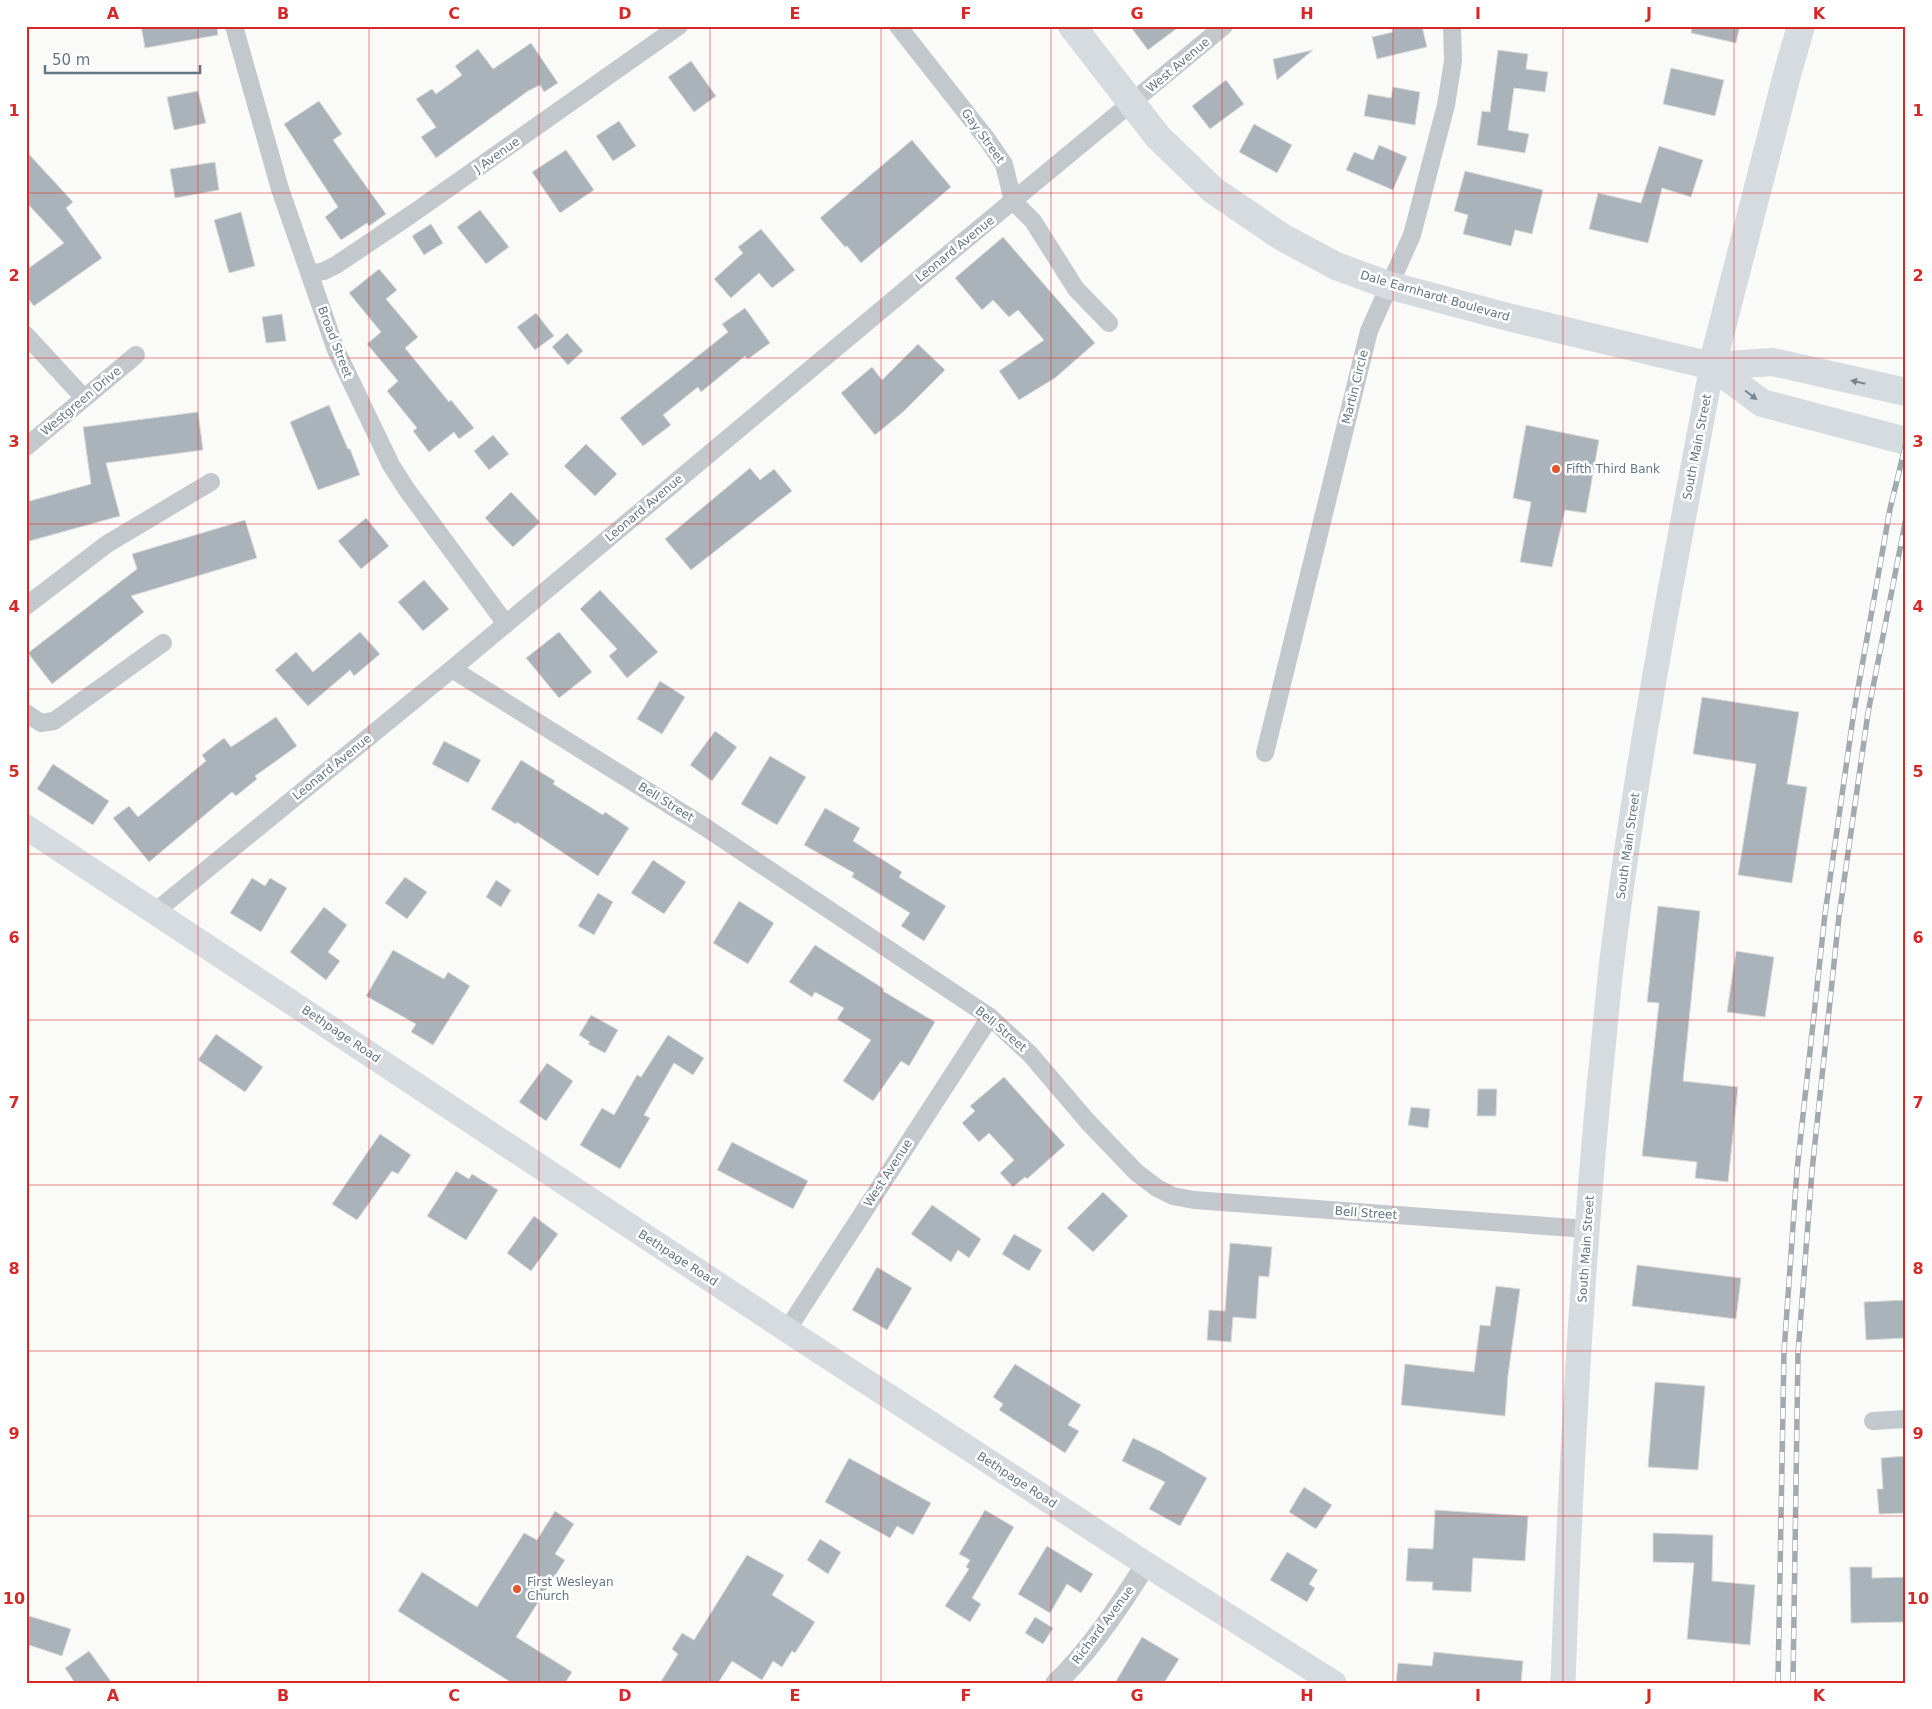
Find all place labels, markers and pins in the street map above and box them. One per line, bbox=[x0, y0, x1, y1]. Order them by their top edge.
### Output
place label: Fifth Third Bank bbox=[1566, 462, 1660, 476]
marker: Fifth Third Bank bbox=[1550, 463, 1562, 475]
place label: First Wesleyan Church bbox=[527, 1575, 614, 1603]
marker: First Wesleyan Church bbox=[511, 1583, 523, 1595]

